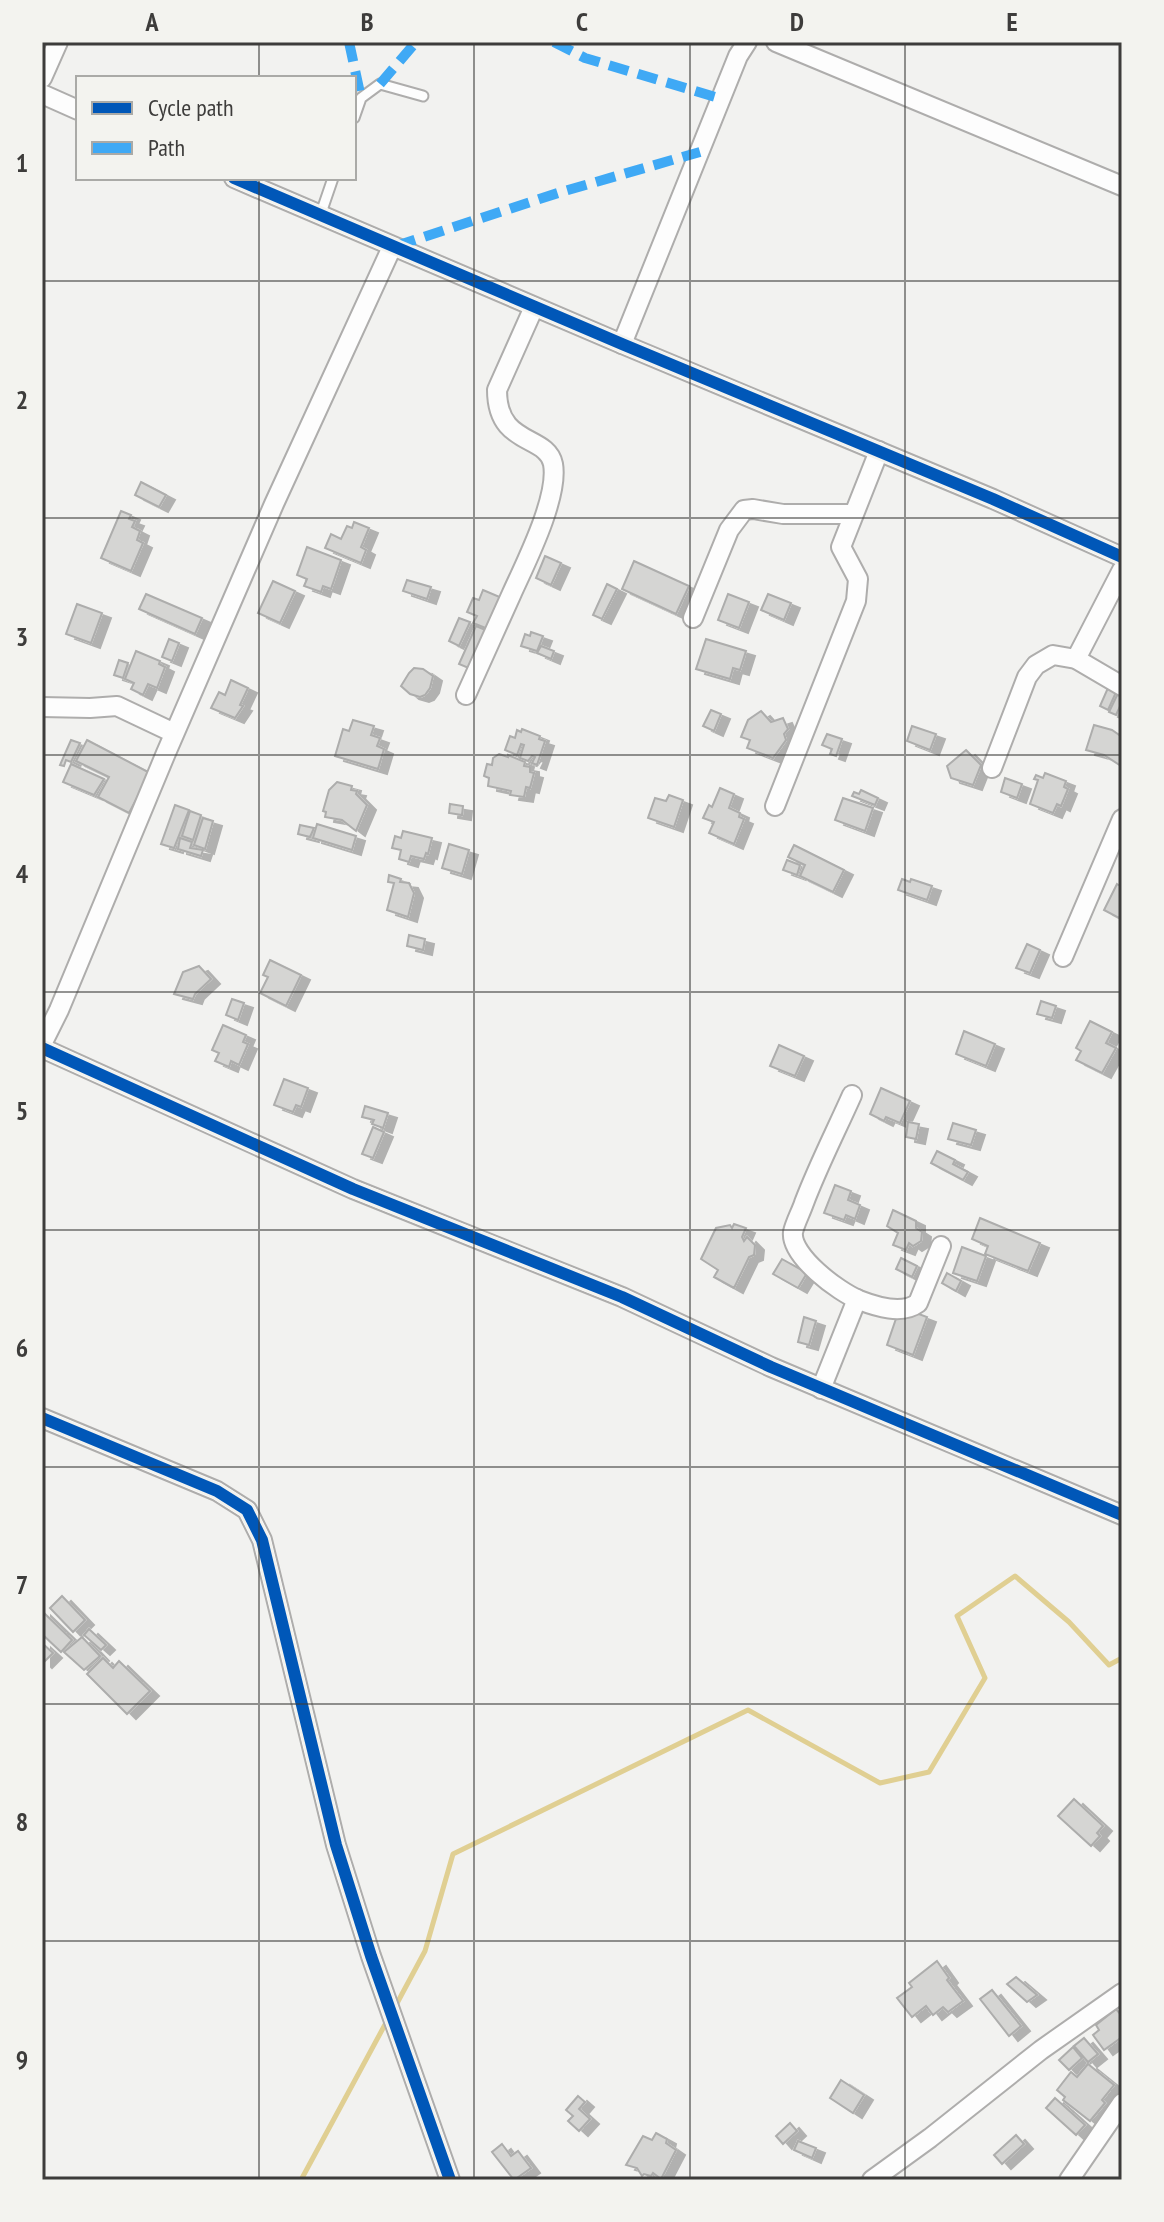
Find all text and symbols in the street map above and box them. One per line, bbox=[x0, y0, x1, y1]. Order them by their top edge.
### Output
text: A bbox=[144, 5, 159, 38]
text: B bbox=[361, 5, 374, 38]
text: C bbox=[576, 5, 588, 38]
text: D bbox=[790, 5, 804, 38]
text: E bbox=[1006, 5, 1018, 38]
legend bbox=[76, 76, 356, 180]
text: Cycle path bbox=[148, 92, 234, 123]
text: Path bbox=[148, 132, 185, 163]
text: 1 bbox=[16, 146, 28, 179]
text: 2 bbox=[16, 383, 28, 416]
text: 3 bbox=[16, 620, 28, 653]
text: 4 bbox=[16, 857, 29, 890]
text: 5 bbox=[16, 1094, 28, 1127]
text: 6 bbox=[16, 1331, 28, 1364]
text: 7 bbox=[16, 1568, 28, 1601]
text: 8 bbox=[16, 1805, 28, 1838]
text: 9 bbox=[16, 2043, 28, 2076]

